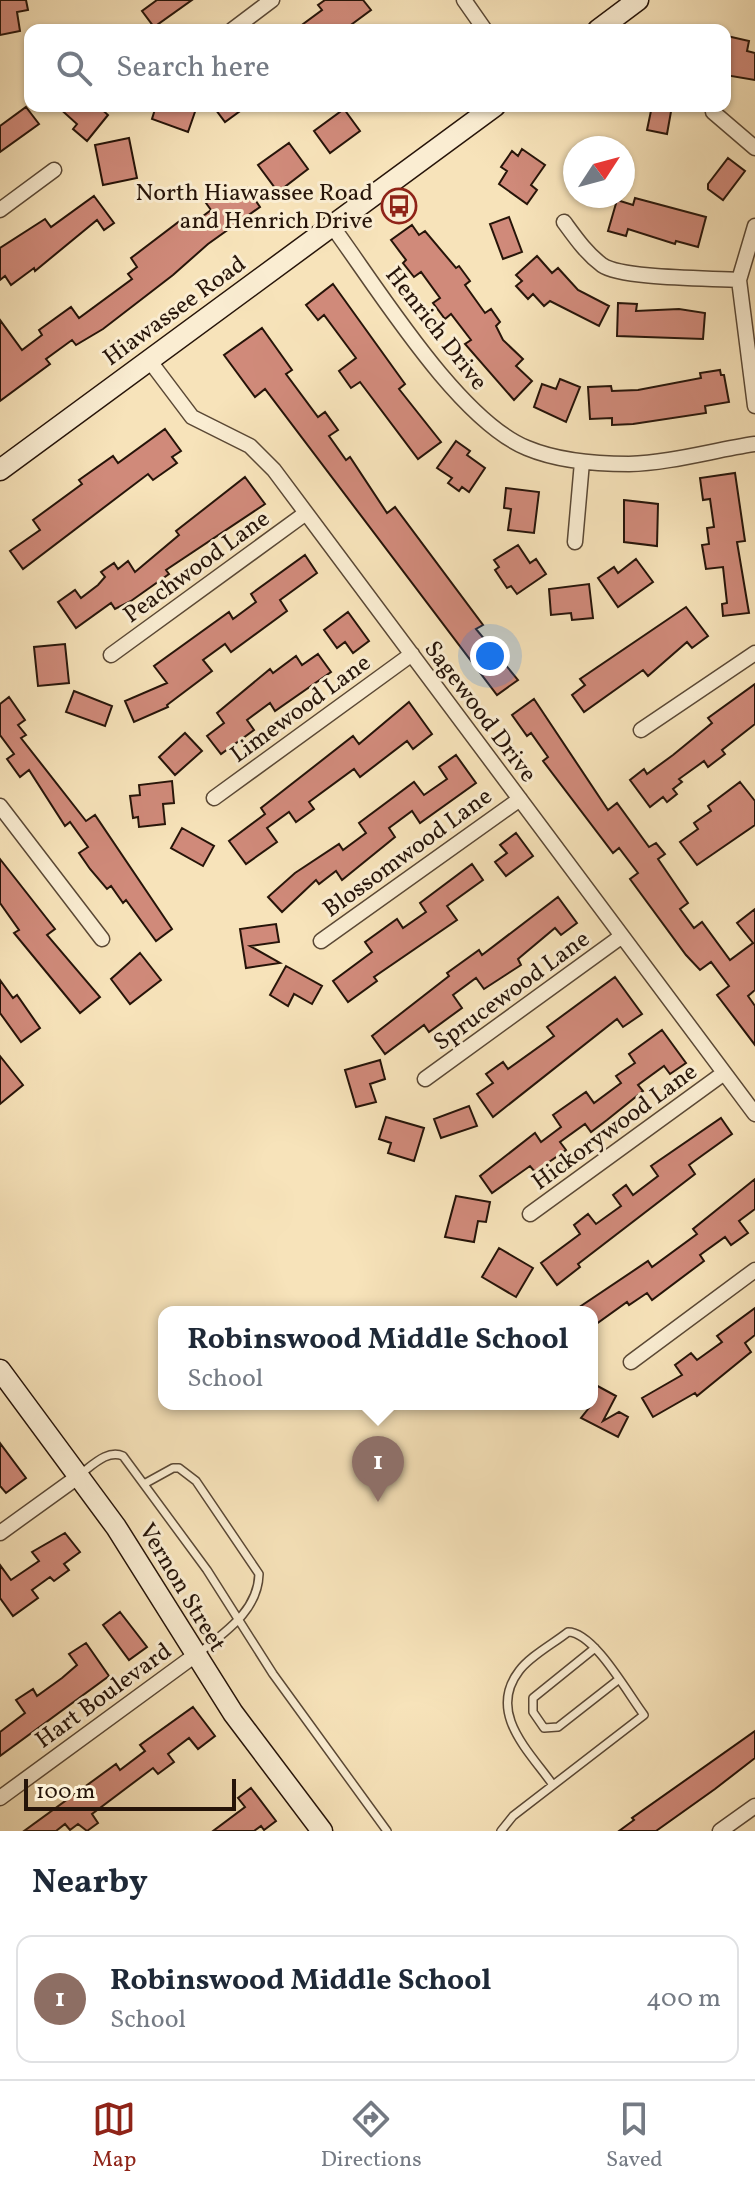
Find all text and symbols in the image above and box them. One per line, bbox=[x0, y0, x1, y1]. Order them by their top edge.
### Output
search box bbox=[24, 24, 731, 112]
icon: search bbox=[52, 46, 96, 90]
text: Search here bbox=[116, 47, 270, 89]
north arrow bbox=[563, 136, 635, 208]
place label: North Hiawassee Road and Henrich Drive bbox=[135, 177, 373, 239]
bus stop icon: North Hiawassee Road and Henrich Drive bbox=[380, 187, 418, 225]
street label: Hiawassee Road bbox=[97, 248, 254, 375]
street label: Henrich Drive bbox=[376, 260, 495, 398]
street label: Peachwood Lane bbox=[117, 503, 277, 632]
street label: Sagewood Drive bbox=[415, 634, 544, 790]
your location bbox=[470, 636, 510, 676]
street label: Limewood Lane bbox=[224, 647, 378, 772]
street label: Blossomwood Lane bbox=[317, 781, 500, 927]
street label: Sprucewood Lane bbox=[427, 923, 597, 1060]
street label: Hickorywood Lane bbox=[525, 1056, 705, 1199]
popup bbox=[158, 1306, 598, 1410]
text: Robinswood Middle School bbox=[187, 1319, 569, 1361]
text: School bbox=[187, 1361, 263, 1397]
pin: 1 bbox=[352, 1436, 404, 1502]
street label: Vernon Street bbox=[129, 1517, 233, 1659]
street label: Hart Boulevard bbox=[29, 1636, 179, 1758]
scale bar bbox=[24, 1775, 236, 1811]
text: 100 m bbox=[36, 1777, 95, 1808]
text: Nearby bbox=[32, 1860, 148, 1907]
text: Robinswood Middle School bbox=[110, 1960, 492, 2002]
text: 1 bbox=[55, 1981, 65, 2017]
text: 400 m bbox=[646, 1981, 721, 2017]
text: School bbox=[110, 2002, 186, 2038]
tab: Map bbox=[92, 2097, 136, 2176]
tab: Directions bbox=[321, 2097, 422, 2176]
tab: Saved bbox=[606, 2097, 663, 2176]

